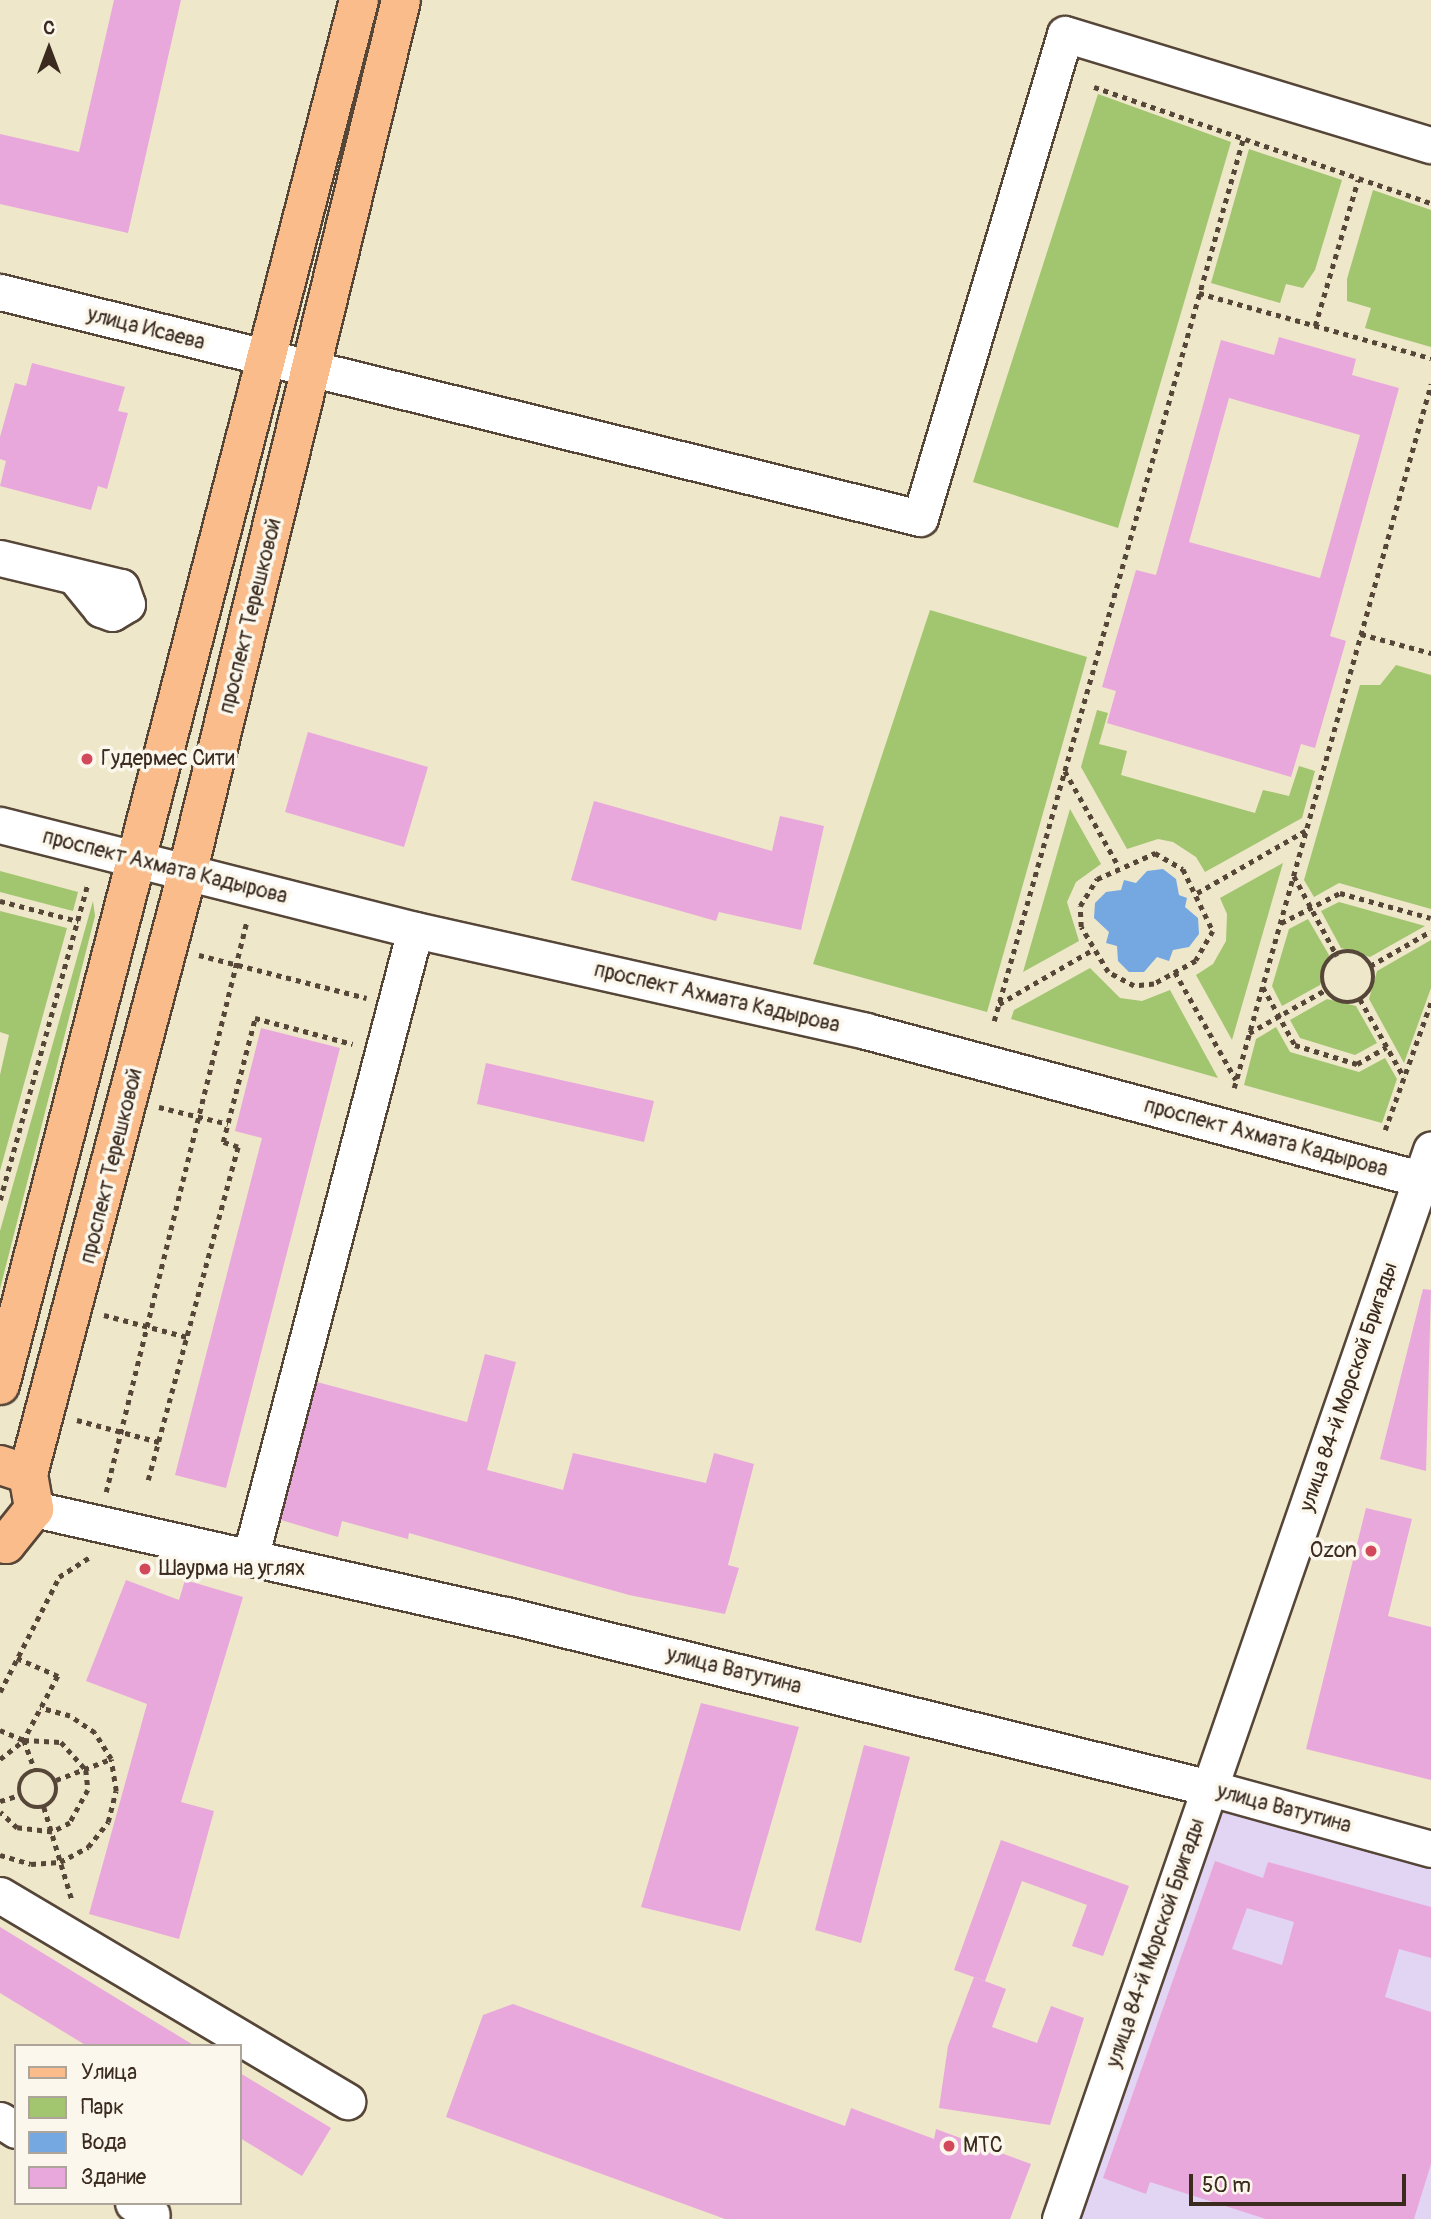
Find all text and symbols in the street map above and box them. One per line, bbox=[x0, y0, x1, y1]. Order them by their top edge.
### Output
north arrow bbox=[14, 14, 84, 84]
text: С bbox=[43, 16, 55, 40]
street label: улица Исаева bbox=[85, 302, 207, 356]
street label: проспект Терешковой bbox=[215, 516, 287, 716]
place label: Гудермес Сити bbox=[101, 746, 234, 772]
marker: Гудермес Сити bbox=[79, 751, 95, 767]
street label: проспект Ахмата Кадырова bbox=[40, 824, 290, 910]
street label: проспект Ахмата Кадырова bbox=[592, 957, 842, 1039]
street label: проспект Терешковой bbox=[76, 1066, 148, 1266]
street label: проспект Ахмата Кадырова bbox=[1141, 1093, 1391, 1183]
street label: улица 84-й Морской Бригады bbox=[1294, 1259, 1404, 1515]
place label: Ozon bbox=[1310, 1538, 1357, 1564]
marker: Ozon bbox=[1363, 1543, 1379, 1559]
place label: Шаурма на углях bbox=[159, 1556, 305, 1582]
marker: Шаурма на углях bbox=[137, 1561, 153, 1577]
street label: улица Ватутина bbox=[664, 1642, 804, 1700]
street label: улица Ватутина bbox=[1214, 1779, 1354, 1839]
street label: улица 84-й Морской Бригады bbox=[1101, 1815, 1211, 2071]
legend bbox=[14, 2044, 242, 2205]
text: Улица bbox=[81, 2059, 137, 2086]
text: Парк bbox=[81, 2094, 124, 2121]
text: Вода bbox=[81, 2129, 127, 2156]
place label: МТС bbox=[963, 2133, 1003, 2159]
marker: МТС bbox=[941, 2138, 957, 2154]
scale bar bbox=[1193, 2160, 1410, 2204]
text: Здание bbox=[81, 2164, 146, 2191]
text: 50 m bbox=[1202, 2172, 1251, 2199]

